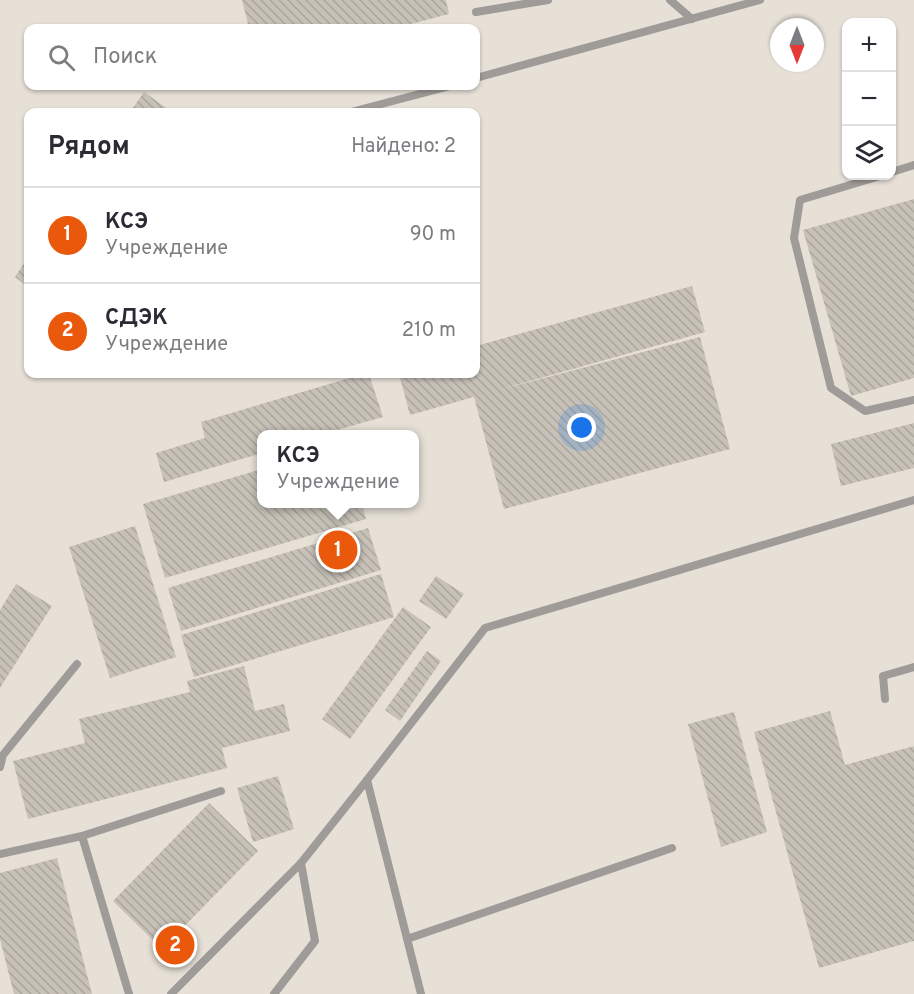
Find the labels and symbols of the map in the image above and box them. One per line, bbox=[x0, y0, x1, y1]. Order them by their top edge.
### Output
north arrow bbox=[770, 18, 824, 72]
your location bbox=[567, 413, 596, 442]
pin: 1 bbox=[318, 528, 358, 572]
pin: 2 bbox=[156, 922, 195, 968]

